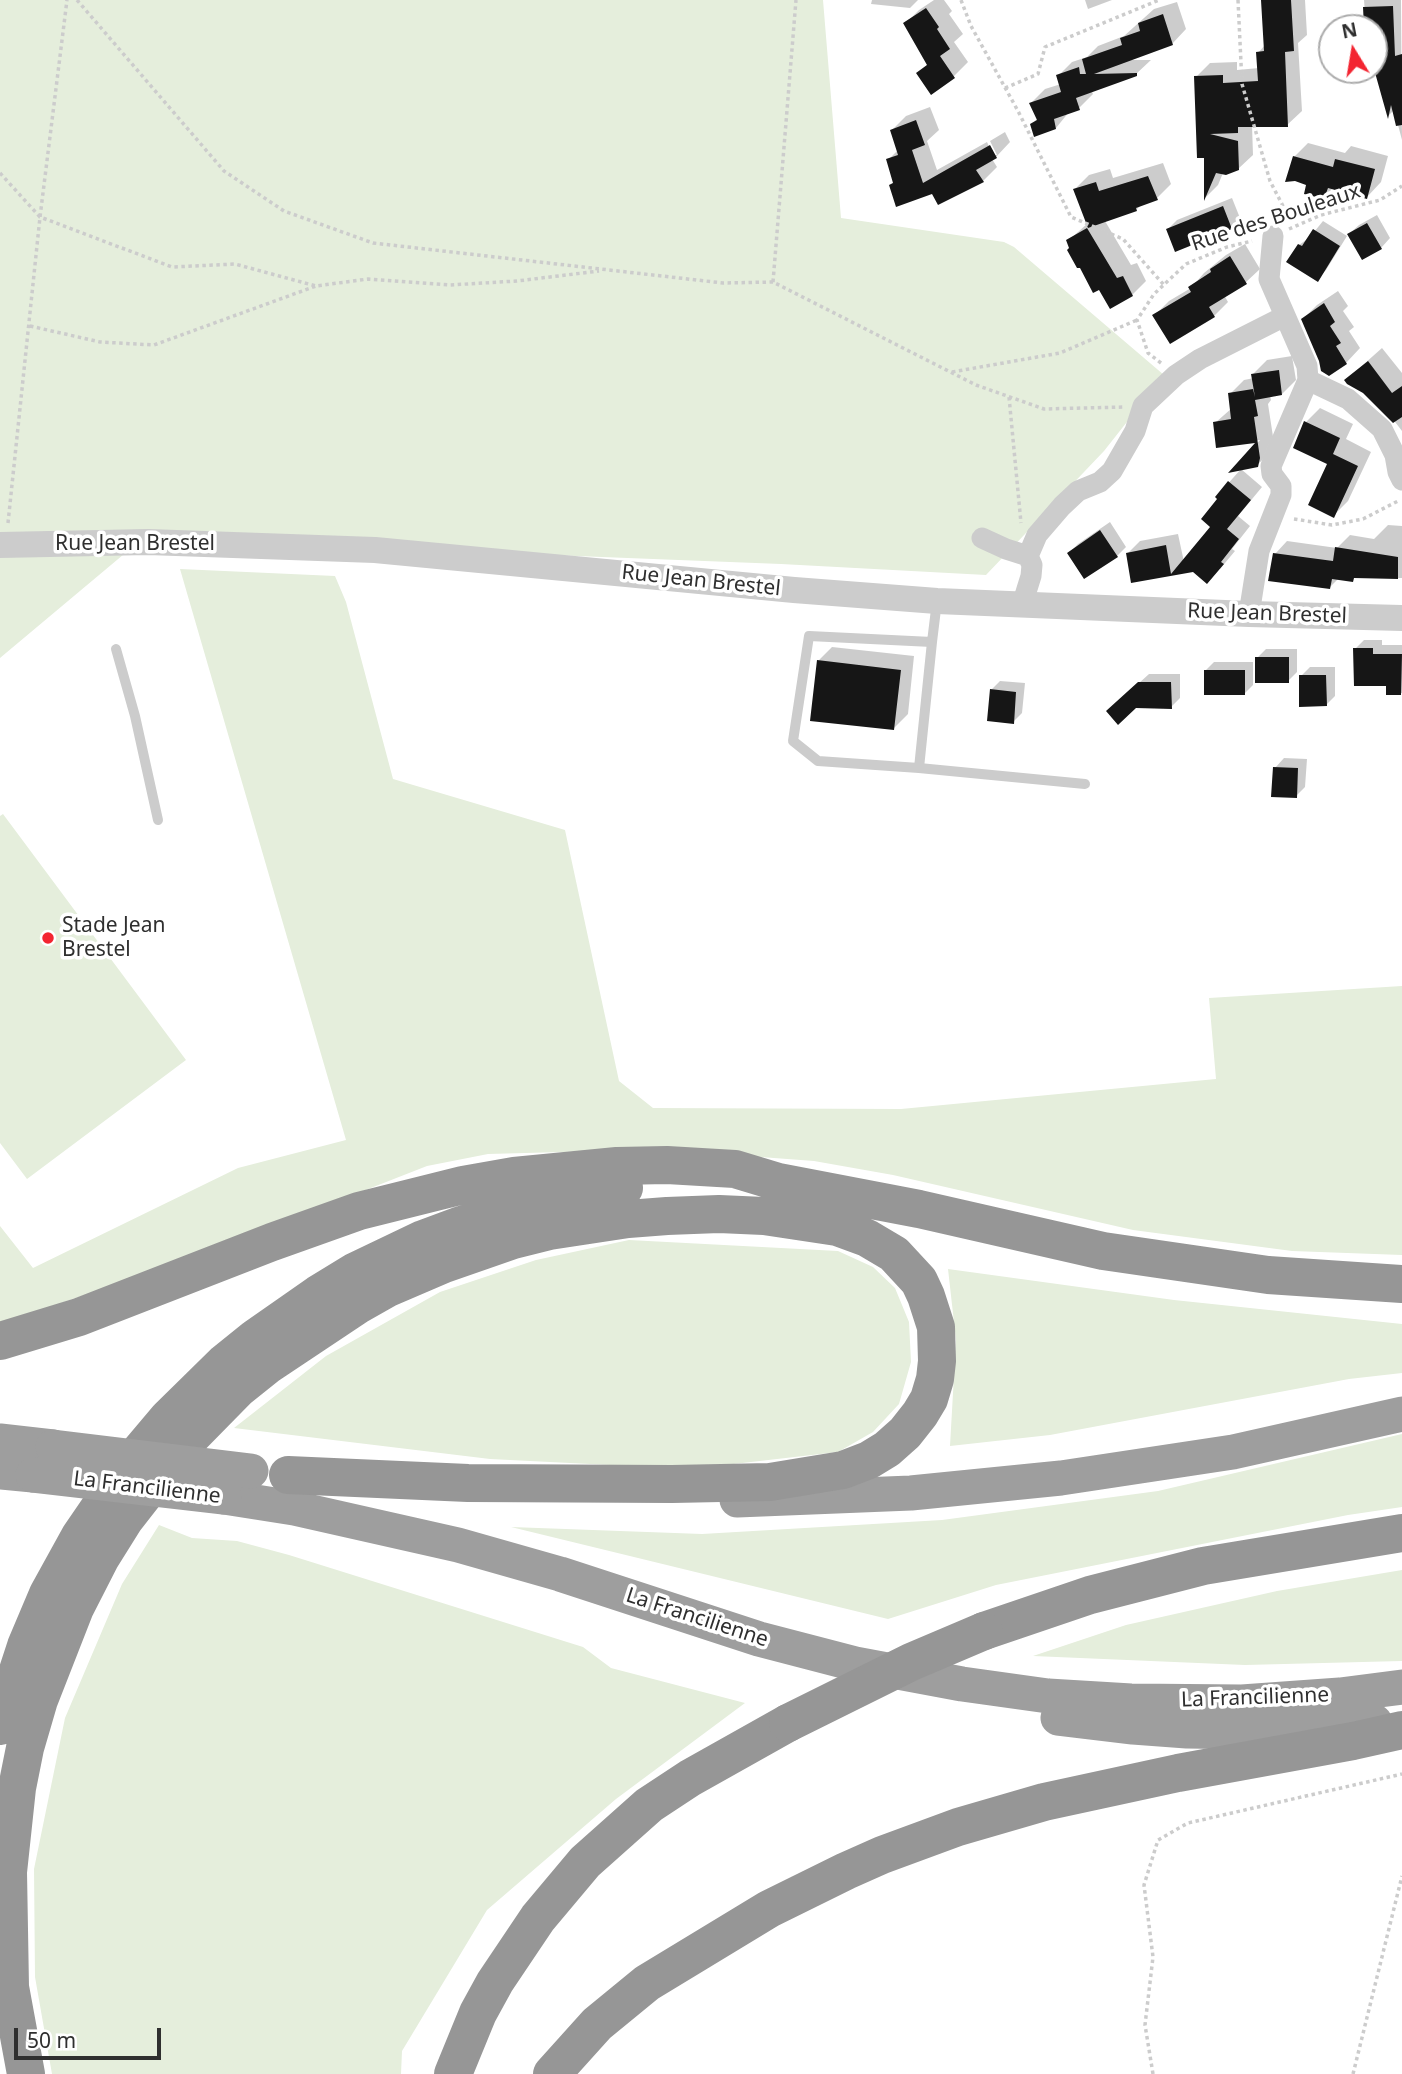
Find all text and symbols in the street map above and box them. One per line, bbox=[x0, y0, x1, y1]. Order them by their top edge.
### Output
north arrow bbox=[1318, 14, 1388, 84]
text: N bbox=[1339, 16, 1359, 45]
street label: Rue des Bouleaux bbox=[1188, 179, 1364, 257]
street label: Rue Jean Brestel bbox=[55, 531, 215, 557]
street label: Rue Jean Brestel bbox=[620, 560, 782, 602]
street label: Rue Jean Brestel bbox=[1187, 599, 1347, 629]
place label: Stade Jean Brestel bbox=[62, 913, 165, 963]
marker: Stade Jean Brestel bbox=[40, 930, 56, 946]
street label: La Francilienne bbox=[72, 1466, 222, 1510]
street label: La Francilienne bbox=[623, 1583, 771, 1653]
street label: La Francilienne bbox=[1181, 1683, 1329, 1713]
scale bar bbox=[18, 2014, 164, 2058]
text: 50 m bbox=[27, 2026, 76, 2054]

